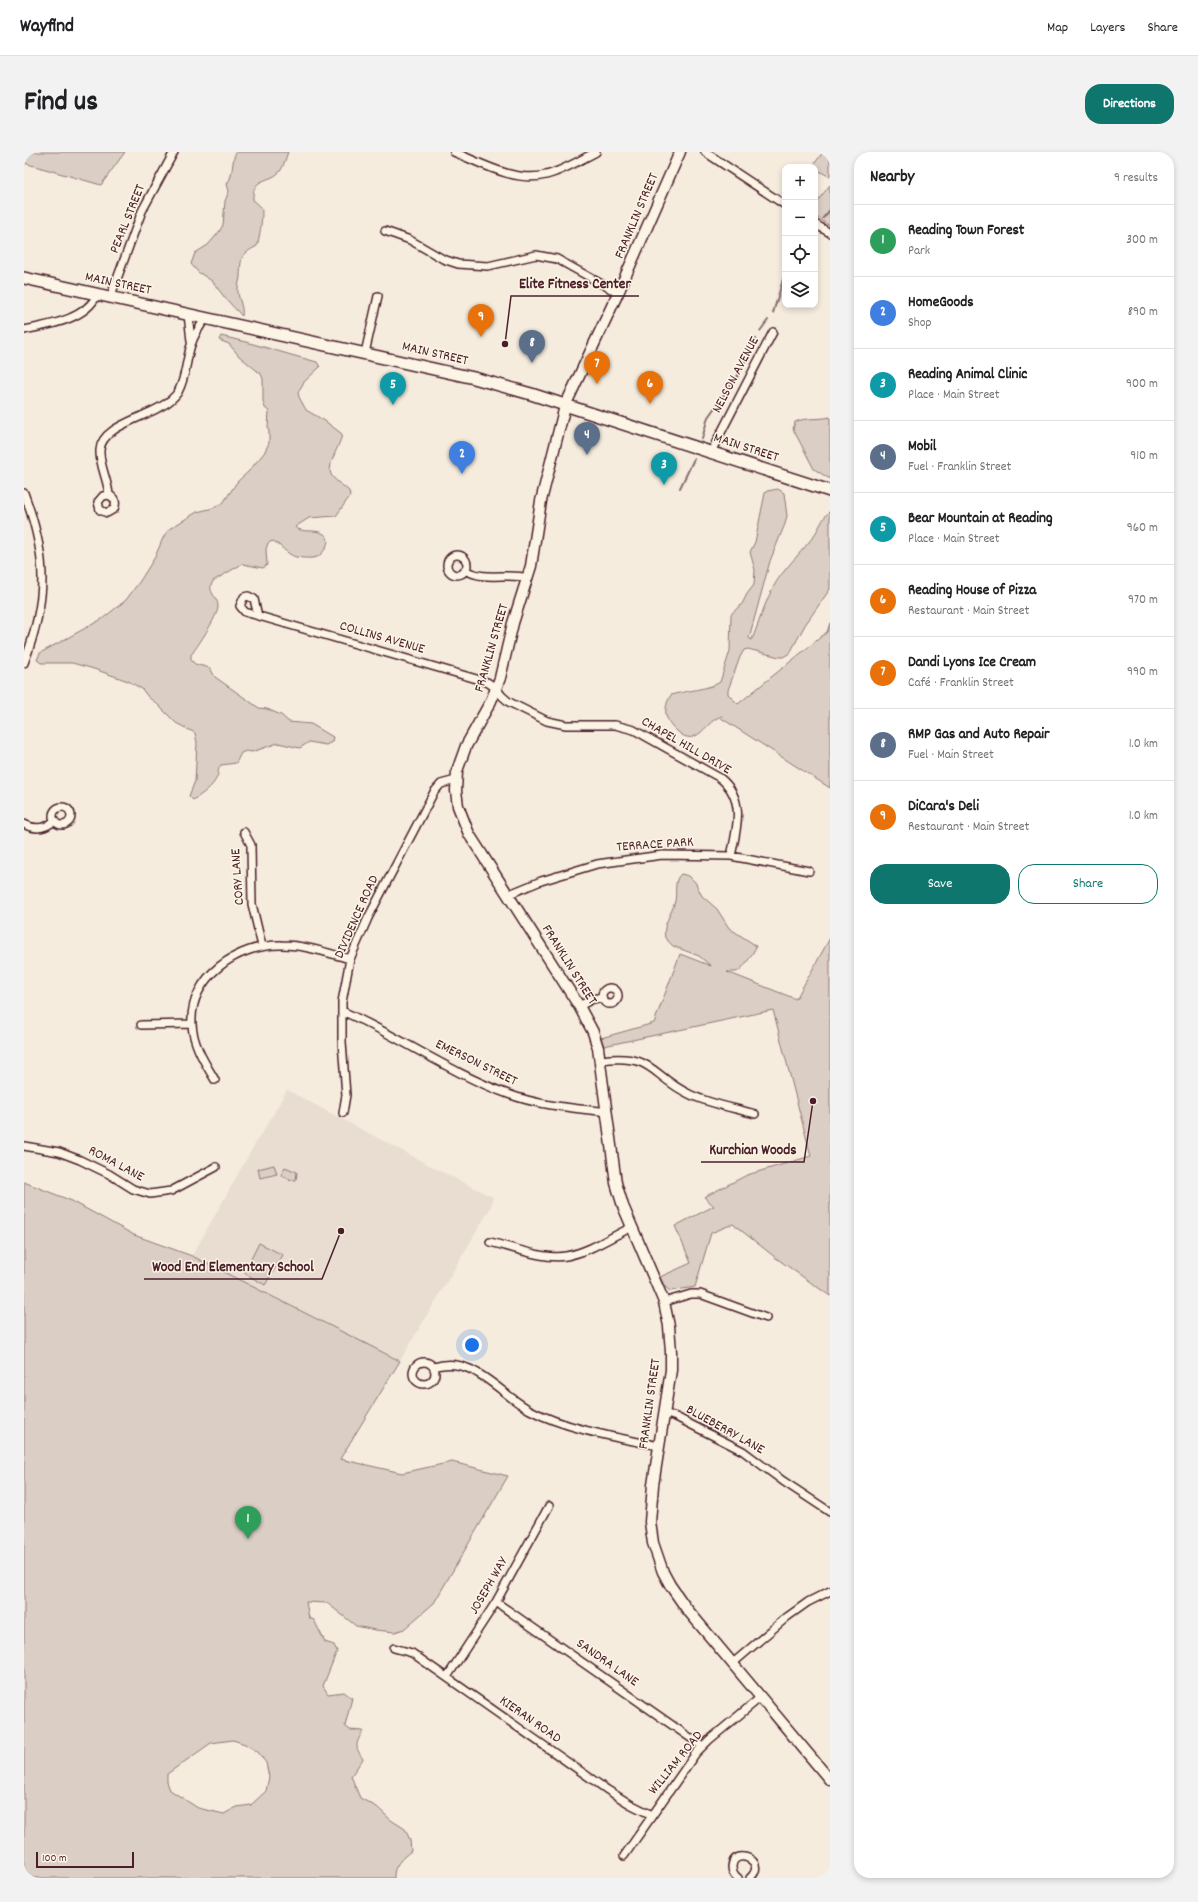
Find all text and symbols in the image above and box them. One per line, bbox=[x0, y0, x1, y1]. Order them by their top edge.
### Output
text: Wayfind bbox=[20, 14, 74, 41]
text: Map bbox=[1047, 18, 1068, 38]
text: Layers bbox=[1090, 18, 1125, 38]
text: Share bbox=[1147, 18, 1178, 38]
text: Find us bbox=[24, 84, 98, 124]
button: Directions bbox=[1085, 84, 1174, 124]
map controls bbox=[782, 164, 818, 308]
button: + bbox=[782, 164, 818, 200]
text: Nearby bbox=[870, 166, 914, 190]
text: 9 results bbox=[1114, 169, 1158, 188]
street label: FRANKLIN STREET bbox=[610, 170, 664, 262]
street label: PEARL STREET bbox=[105, 181, 151, 257]
button: − bbox=[782, 200, 818, 236]
text: Reading Town Forest bbox=[908, 220, 1024, 242]
text: 1 bbox=[882, 231, 884, 250]
text: 300 m bbox=[1126, 231, 1158, 250]
button: locate bbox=[782, 236, 818, 272]
text: Park bbox=[908, 242, 930, 261]
street label: MAIN STREET bbox=[83, 267, 153, 301]
callout: Elite Fitness Center bbox=[511, 269, 639, 296]
button: layers bbox=[782, 272, 818, 308]
text: Elite Fitness Center bbox=[519, 274, 631, 296]
text: HomeGoods bbox=[908, 292, 974, 314]
text: 2 bbox=[880, 303, 886, 322]
text: 890 m bbox=[1128, 303, 1158, 322]
pin: 9 bbox=[468, 304, 494, 337]
text: Shop bbox=[908, 314, 931, 333]
pin: 8 bbox=[519, 330, 545, 363]
street label: NELSON AVENUE bbox=[707, 333, 765, 417]
street label: MAIN STREET bbox=[400, 337, 470, 371]
pin: 7 bbox=[584, 351, 610, 384]
text: Reading Animal Clinic bbox=[908, 364, 1027, 386]
pin: 6 bbox=[637, 371, 663, 404]
pin: 5 bbox=[380, 372, 406, 405]
text: 3 bbox=[880, 375, 886, 394]
text: 900 m bbox=[1126, 375, 1158, 394]
text: Place · Main Street bbox=[908, 386, 1000, 405]
pin: 4 bbox=[574, 422, 600, 455]
street label: MAIN STREET bbox=[711, 428, 781, 468]
text: Mobil bbox=[908, 436, 936, 458]
pin: 2 bbox=[449, 441, 475, 474]
text: 4 bbox=[880, 447, 886, 466]
text: 910 m bbox=[1130, 447, 1158, 466]
pin: 3 bbox=[651, 452, 677, 485]
text: Fuel · Franklin Street bbox=[908, 458, 1011, 477]
text: Bear Mountain at Reading bbox=[908, 508, 1053, 530]
text: 5 bbox=[880, 519, 886, 538]
text: 960 m bbox=[1127, 519, 1158, 538]
text: Place · Main Street bbox=[908, 530, 1000, 549]
text: Reading House of Pizza bbox=[908, 580, 1036, 602]
text: 6 bbox=[880, 591, 886, 610]
text: 970 m bbox=[1128, 591, 1158, 610]
street label: FRANKLIN STREET bbox=[470, 601, 514, 695]
text: Restaurant · Main Street bbox=[908, 602, 1029, 621]
street label: COLLINS AVENUE bbox=[337, 616, 428, 660]
text: Dandi Lyons Ice Cream bbox=[908, 652, 1036, 674]
text: 7 bbox=[881, 663, 885, 682]
text: 990 m bbox=[1127, 663, 1158, 682]
text: Café · Franklin Street bbox=[908, 674, 1014, 693]
street label: CHAPEL HILL DRIVE bbox=[637, 712, 735, 780]
text: RMP Gas and Auto Repair bbox=[908, 724, 1050, 746]
text: 8 bbox=[880, 735, 886, 754]
text: 1.0 km bbox=[1129, 735, 1158, 754]
text: Fuel · Main Street bbox=[908, 746, 994, 765]
text: DiCara's Deli bbox=[908, 796, 979, 818]
text: 9 bbox=[880, 807, 886, 826]
text: 1.0 km bbox=[1129, 807, 1158, 826]
text: Restaurant · Main Street bbox=[908, 818, 1029, 837]
street label: TERRACE PARK bbox=[616, 832, 695, 858]
street label: CORY LANE bbox=[226, 847, 250, 906]
button: Save bbox=[870, 864, 1010, 904]
button: Share bbox=[1018, 864, 1158, 904]
street label: DIVIDENCE ROAD bbox=[330, 872, 384, 962]
street label: FRANKLIN STREET bbox=[536, 921, 602, 1009]
street label: EMERSON STREET bbox=[432, 1035, 521, 1092]
callout: Kurchian Woods bbox=[701, 1135, 804, 1162]
text: Kurchian Woods bbox=[709, 1140, 797, 1162]
street label: ROMA LANE bbox=[85, 1141, 148, 1187]
callout: Wood End Elementary School bbox=[144, 1252, 322, 1279]
text: Wood End Elementary School bbox=[152, 1257, 314, 1279]
your location bbox=[462, 1335, 482, 1355]
street label: FRANKLIN STREET bbox=[634, 1357, 666, 1451]
street label: BLUEBERRY LANE bbox=[682, 1400, 768, 1460]
pin: 1 bbox=[235, 1506, 261, 1539]
street label: JOSEPH WAY bbox=[465, 1553, 514, 1618]
street label: SANDRA LANE bbox=[572, 1634, 643, 1692]
street label: KIERAN ROAD bbox=[495, 1691, 565, 1749]
street label: WILLIAM ROAD bbox=[644, 1727, 708, 1799]
scale bar bbox=[36, 1850, 134, 1869]
text: 100 m bbox=[42, 1851, 66, 1867]

